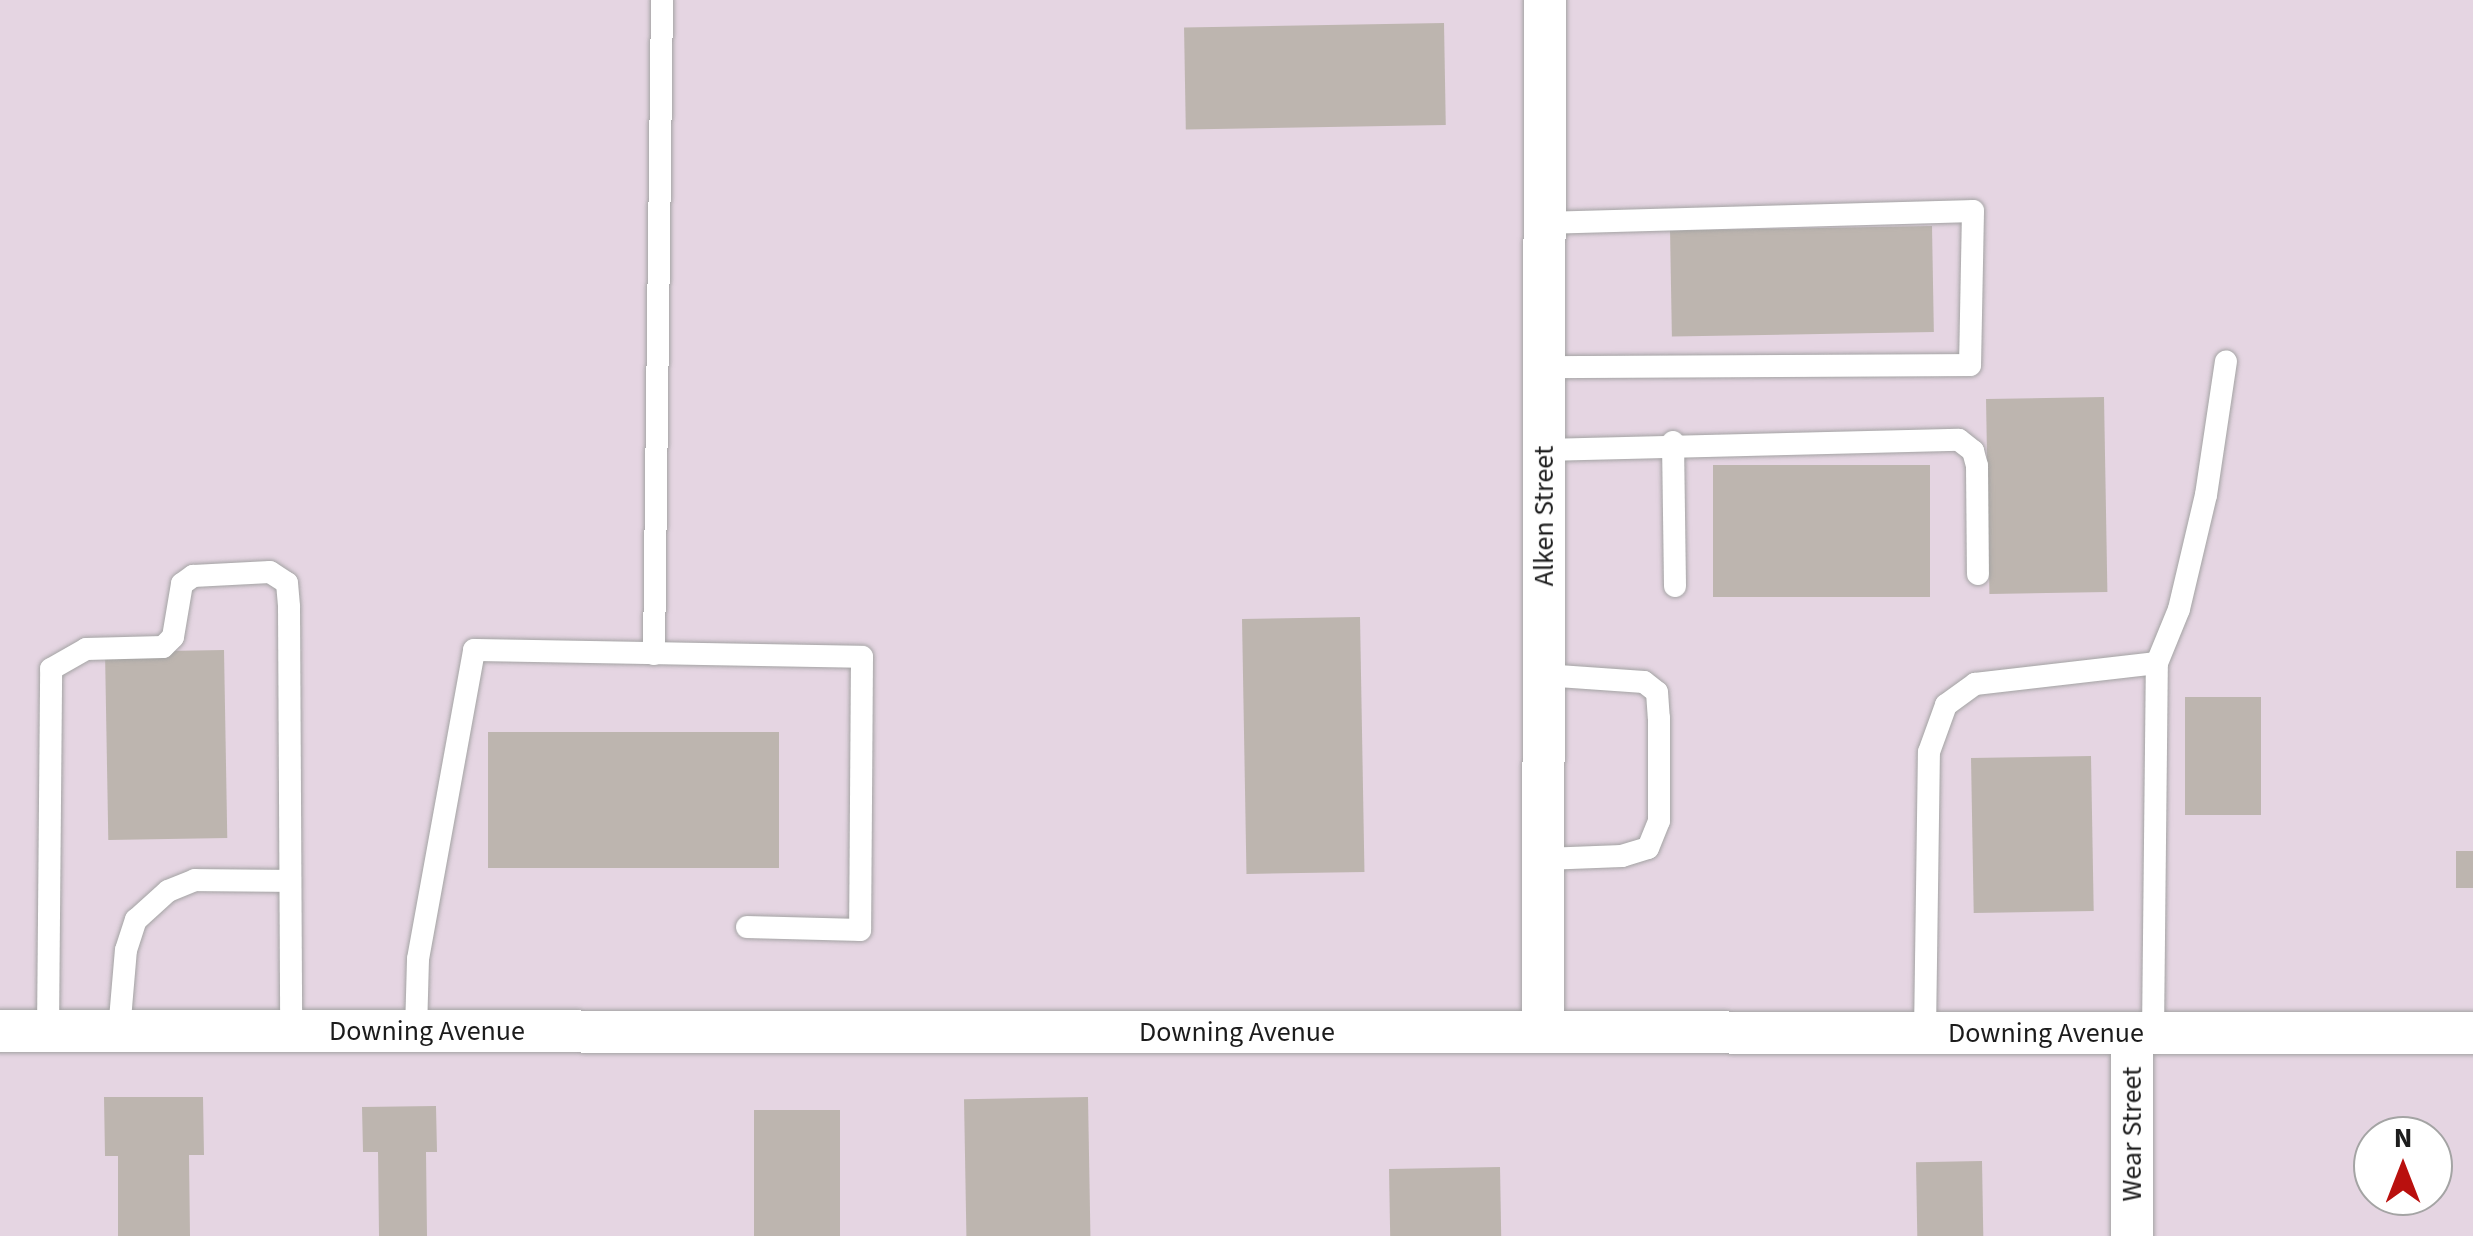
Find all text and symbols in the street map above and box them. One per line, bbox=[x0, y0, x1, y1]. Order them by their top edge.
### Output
street label: Alken Street bbox=[1527, 446, 1561, 586]
street label: Downing Avenue bbox=[329, 1014, 525, 1048]
street label: Downing Avenue bbox=[1139, 1015, 1335, 1049]
street label: Downing Avenue bbox=[1948, 1016, 2144, 1050]
street label: Wear Street bbox=[2115, 1066, 2149, 1202]
north arrow bbox=[2353, 1116, 2453, 1216]
text: N bbox=[2394, 1118, 2412, 1158]

